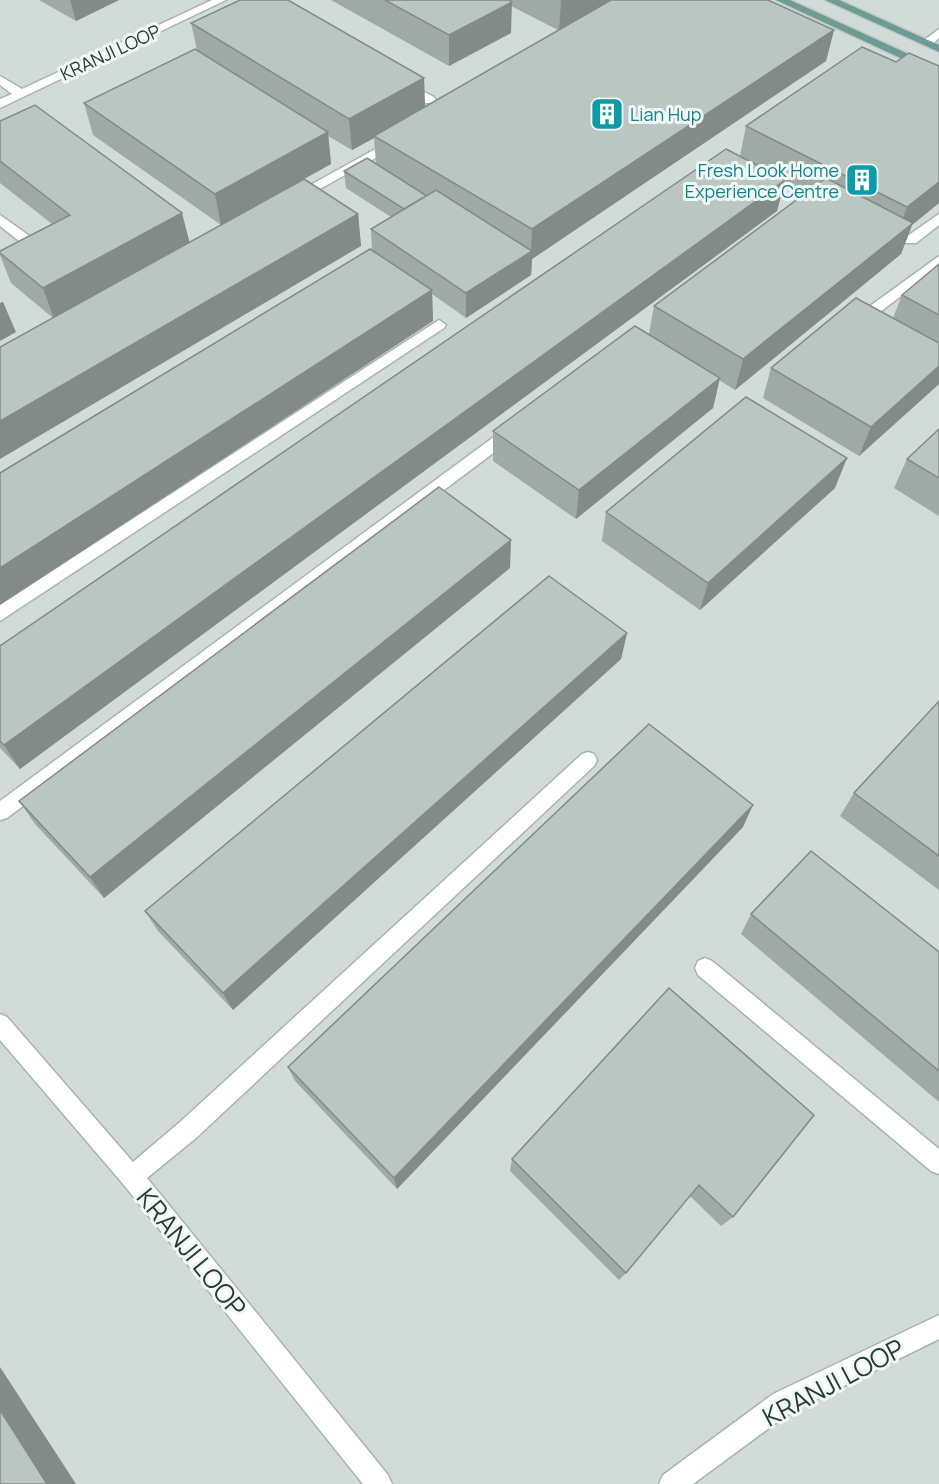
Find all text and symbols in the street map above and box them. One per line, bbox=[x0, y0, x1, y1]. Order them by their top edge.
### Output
street label: KRANJI LOOP bbox=[56, 18, 164, 86]
building icon: Lian Hup bbox=[589, 96, 625, 132]
place label: Lian Hup bbox=[630, 102, 701, 126]
place label: Fresh Look Home Experience Centre bbox=[685, 158, 839, 203]
building icon: Fresh Look Home Experience Centre bbox=[844, 162, 880, 198]
street label: KRANJI LOOP bbox=[129, 1180, 255, 1324]
street label: KRANJI LOOP bbox=[756, 1330, 910, 1434]

